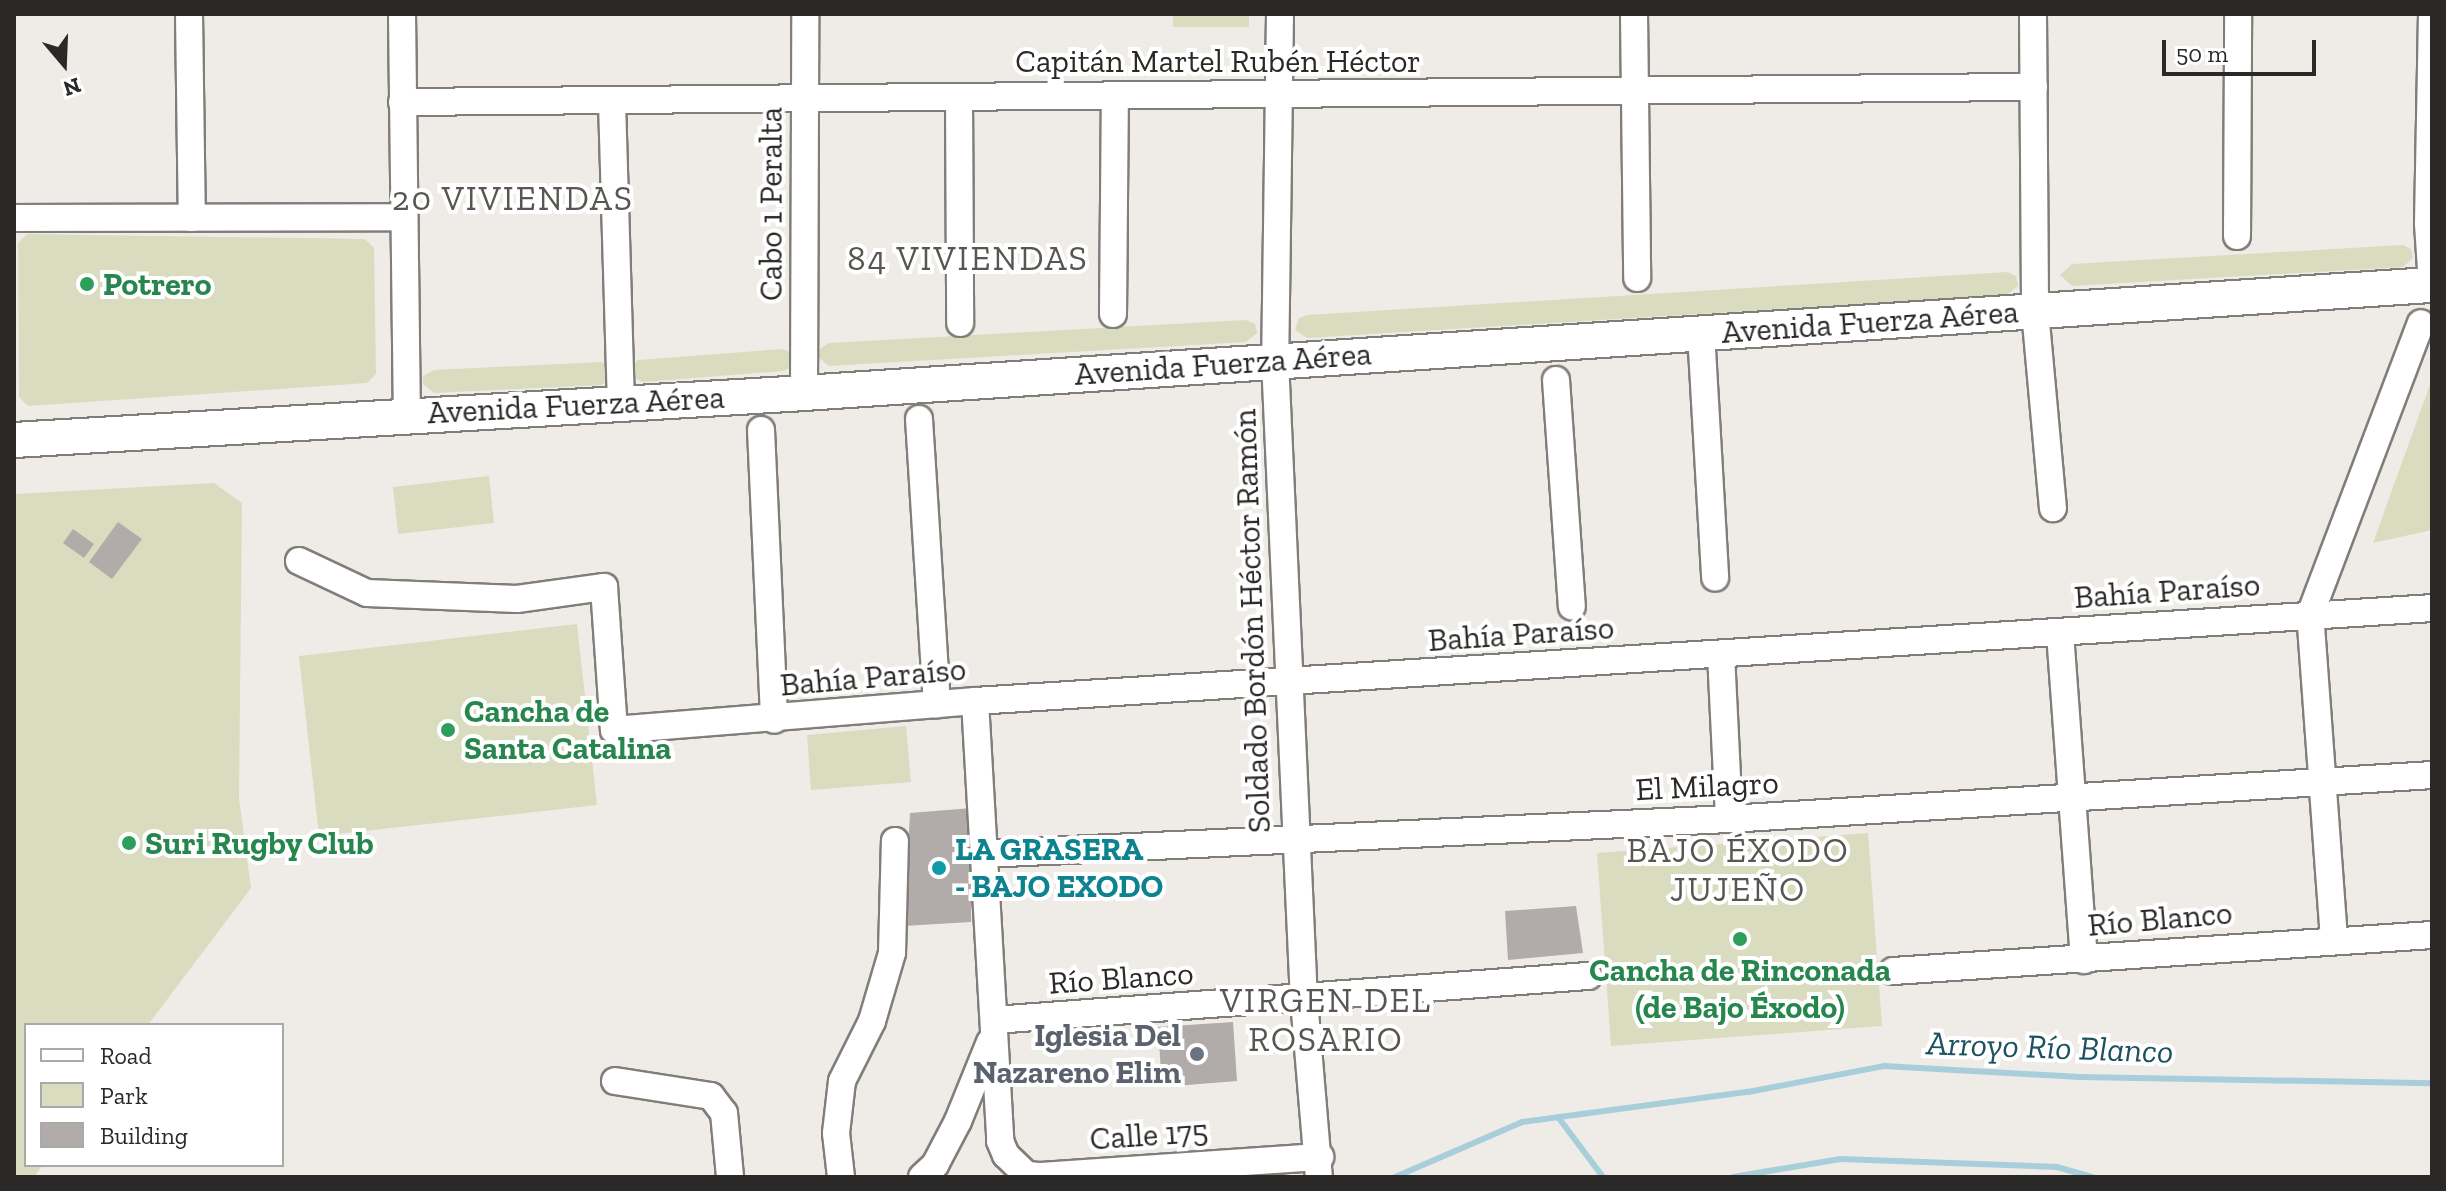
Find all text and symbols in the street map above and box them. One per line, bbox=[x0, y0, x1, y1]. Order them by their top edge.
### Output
north arrow bbox=[24, 24, 104, 104]
scale bar bbox=[2166, 24, 2320, 74]
text: 50 m bbox=[2176, 39, 2228, 68]
street label: Capitán Martel Rubén Héctor bbox=[1015, 42, 1421, 80]
text: N bbox=[60, 72, 84, 103]
street label: Cabo 1 Peralta bbox=[752, 107, 790, 301]
district label: 20 VIVIENDAS bbox=[392, 179, 634, 219]
district label: 84 VIVIENDAS bbox=[847, 239, 1089, 279]
place label: Potrero bbox=[103, 265, 211, 303]
marker: Potrero bbox=[78, 275, 96, 293]
street label: Avenida Fuerza Aérea bbox=[1720, 292, 2020, 352]
street label: Avenida Fuerza Aérea bbox=[1073, 334, 1373, 394]
street label: Avenida Fuerza Aérea bbox=[426, 378, 726, 432]
street label: Soldado Bordón Héctor Ramón bbox=[1225, 408, 1279, 834]
street label: Bahía Paraíso bbox=[2073, 565, 2261, 617]
street label: Bahía Paraíso bbox=[1427, 608, 1615, 660]
street label: Bahía Paraíso bbox=[779, 650, 967, 704]
place label: Cancha de Santa Catalina bbox=[464, 693, 671, 768]
marker: Cancha de Santa Catalina bbox=[439, 721, 457, 739]
street label: El Milagro bbox=[1635, 763, 1779, 809]
place label: Suri Rugby Club bbox=[145, 824, 374, 862]
district label: BAJO ÉXODO JUJEÑO bbox=[1626, 830, 1850, 910]
place label: LA GRASERA - BAJO EXODO bbox=[955, 831, 1163, 906]
marker: Suri Rugby Club bbox=[120, 834, 138, 852]
marker: LA GRASERA - BAJO EXODO bbox=[930, 859, 948, 877]
street label: Río Blanco bbox=[2086, 894, 2234, 944]
marker: Cancha de Rinconada (de Bajo Éxodo) bbox=[1731, 930, 1749, 948]
place label: Cancha de Rinconada (de Bajo Éxodo) bbox=[1589, 952, 1891, 1027]
street label: Río Blanco bbox=[1047, 954, 1195, 1002]
district label: VIRGEN DEL ROSARIO bbox=[1220, 980, 1432, 1060]
place label: Iglesia Del Nazareno Elim bbox=[973, 1017, 1181, 1092]
water label: Arroyo Río Blanco bbox=[1926, 1022, 2174, 1072]
legend bbox=[24, 1023, 284, 1167]
text: Road bbox=[100, 1041, 152, 1070]
marker: Iglesia Del Nazareno Elim bbox=[1188, 1045, 1206, 1063]
text: Park bbox=[100, 1081, 148, 1110]
street label: Calle 175 bbox=[1088, 1112, 1210, 1158]
text: Building bbox=[100, 1121, 188, 1150]

